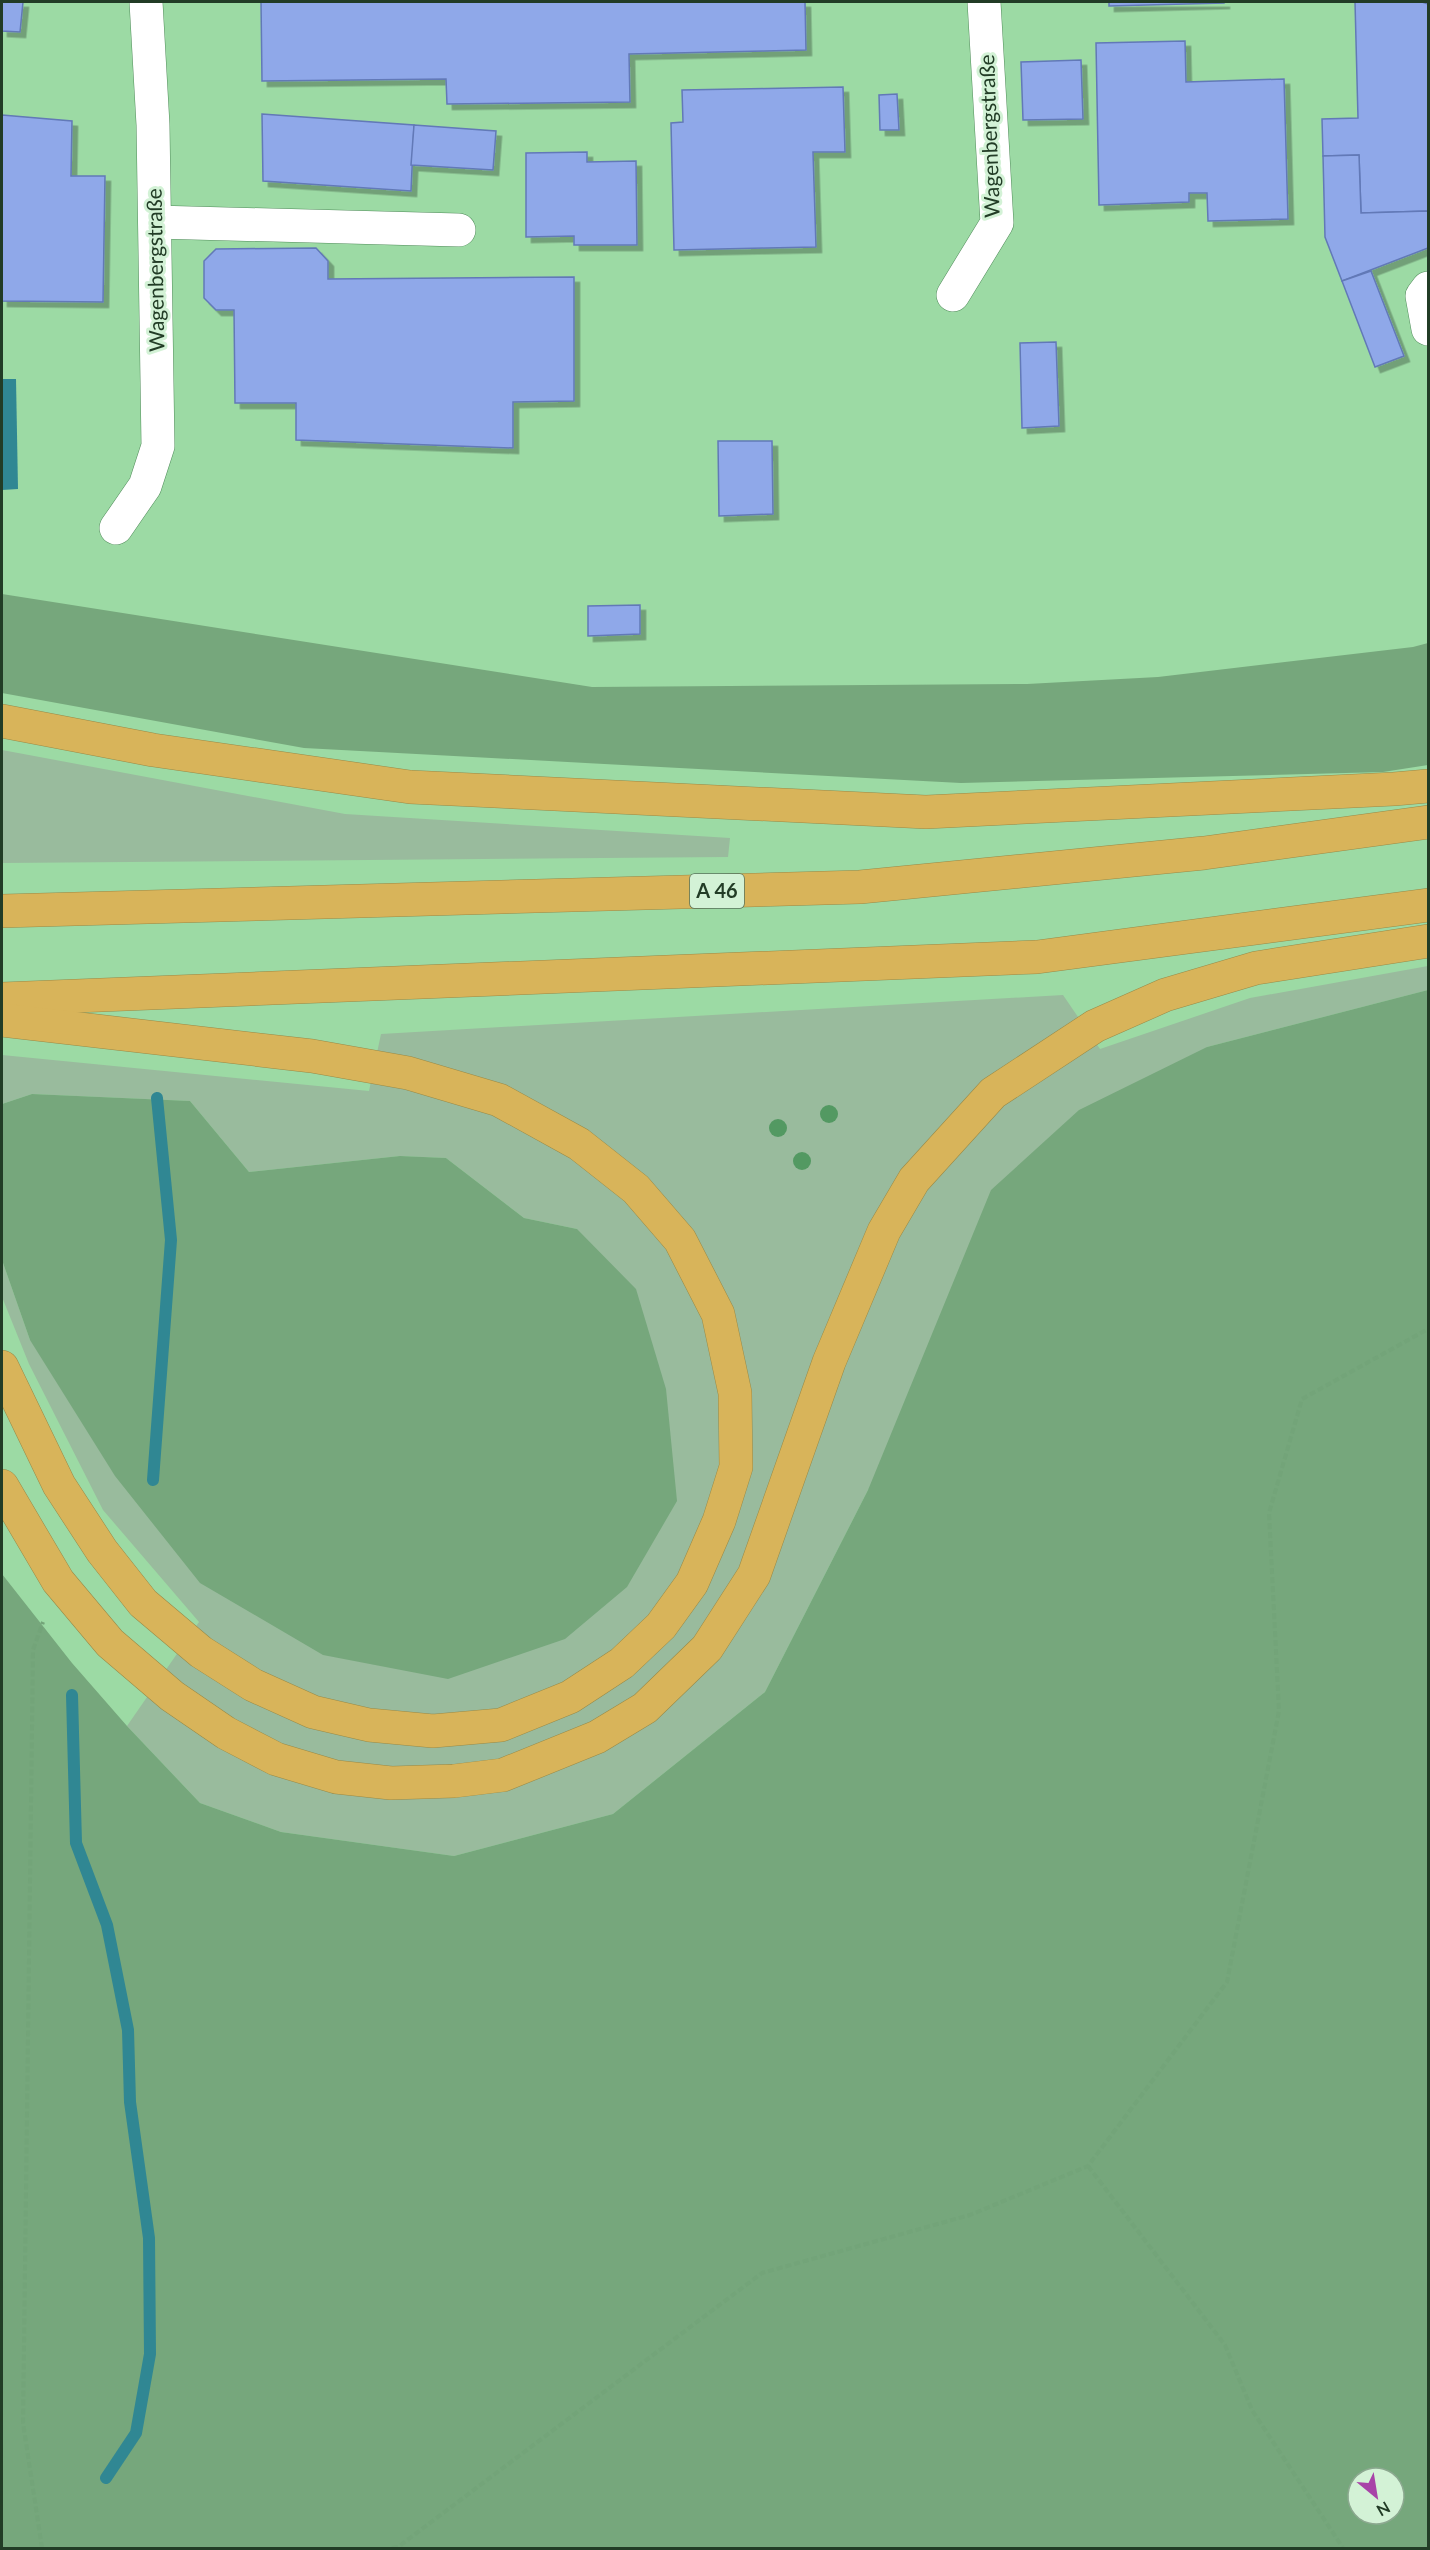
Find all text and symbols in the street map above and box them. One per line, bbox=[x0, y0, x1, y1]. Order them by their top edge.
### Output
street label: Wagenbergstraße bbox=[973, 54, 1004, 218]
street label: Wagenbergstraße bbox=[141, 188, 168, 352]
road number: A 46 bbox=[690, 874, 744, 908]
north arrow bbox=[1346, 2466, 1406, 2526]
text: N bbox=[1374, 2498, 1394, 2521]

